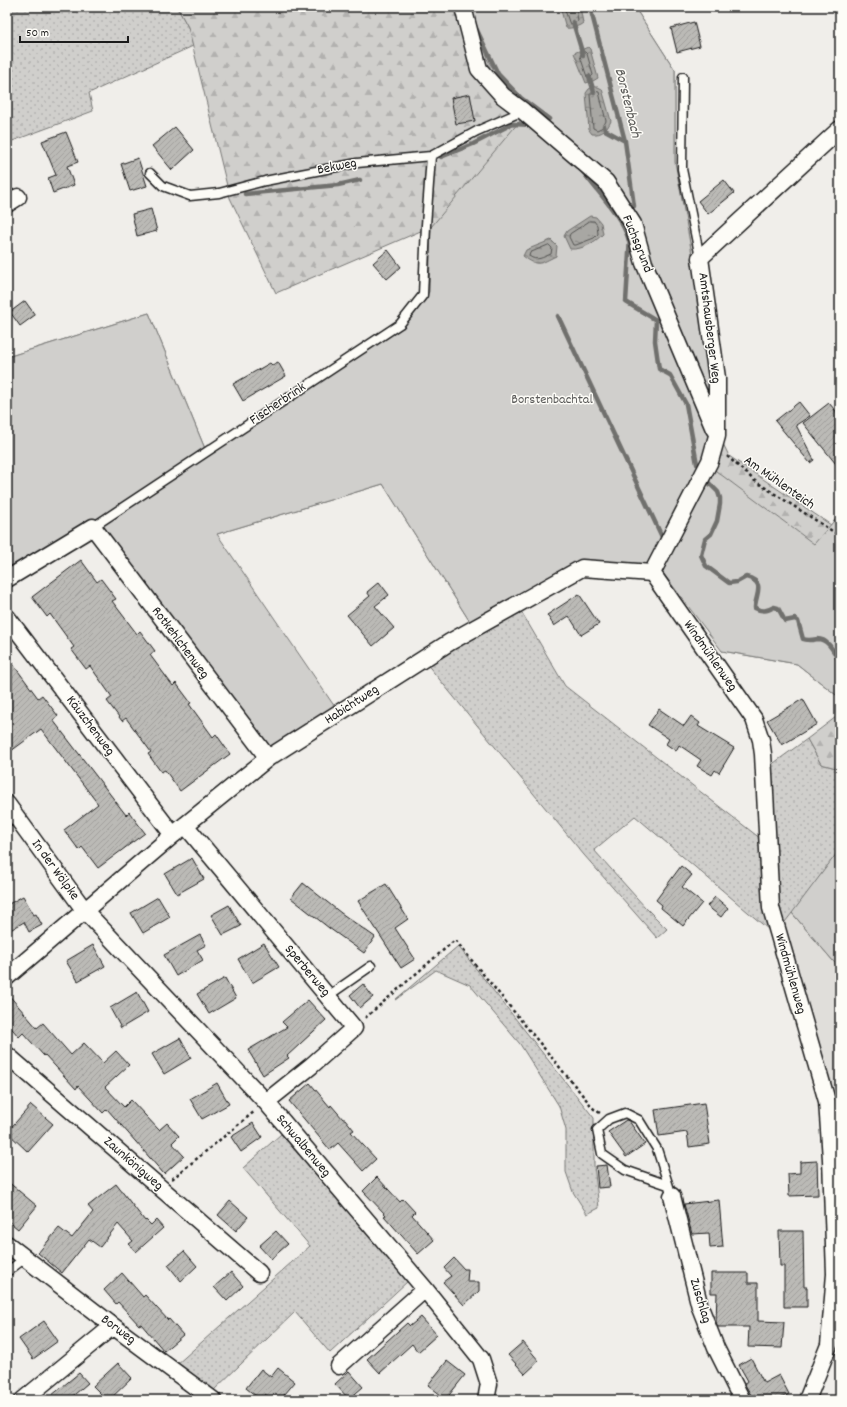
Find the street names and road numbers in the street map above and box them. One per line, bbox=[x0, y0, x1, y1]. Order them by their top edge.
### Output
street label: Bekweg bbox=[316, 153, 358, 181]
street label: Fuchsgrund bbox=[616, 212, 658, 276]
street label: Amtshausberger Weg bbox=[692, 271, 726, 385]
street label: Fischerbrink bbox=[246, 378, 310, 430]
street label: Am Mühlenteich bbox=[739, 451, 819, 515]
street label: Rotkehlchenweg bbox=[146, 603, 214, 683]
street label: Windmühlenweg bbox=[678, 616, 742, 696]
street label: Habichtweg bbox=[321, 680, 383, 730]
street label: Käuzchenweg bbox=[61, 692, 119, 760]
street label: In der Wölpke bbox=[26, 835, 84, 905]
street label: Windmühlenweg bbox=[769, 931, 811, 1017]
street label: Sperberweg bbox=[279, 941, 335, 1001]
street label: Schwalbenweg bbox=[271, 1110, 335, 1182]
street label: Zaunkönigweg bbox=[99, 1132, 167, 1196]
street label: Zuschlag bbox=[684, 1276, 716, 1326]
street label: Borweg bbox=[96, 1310, 140, 1350]

